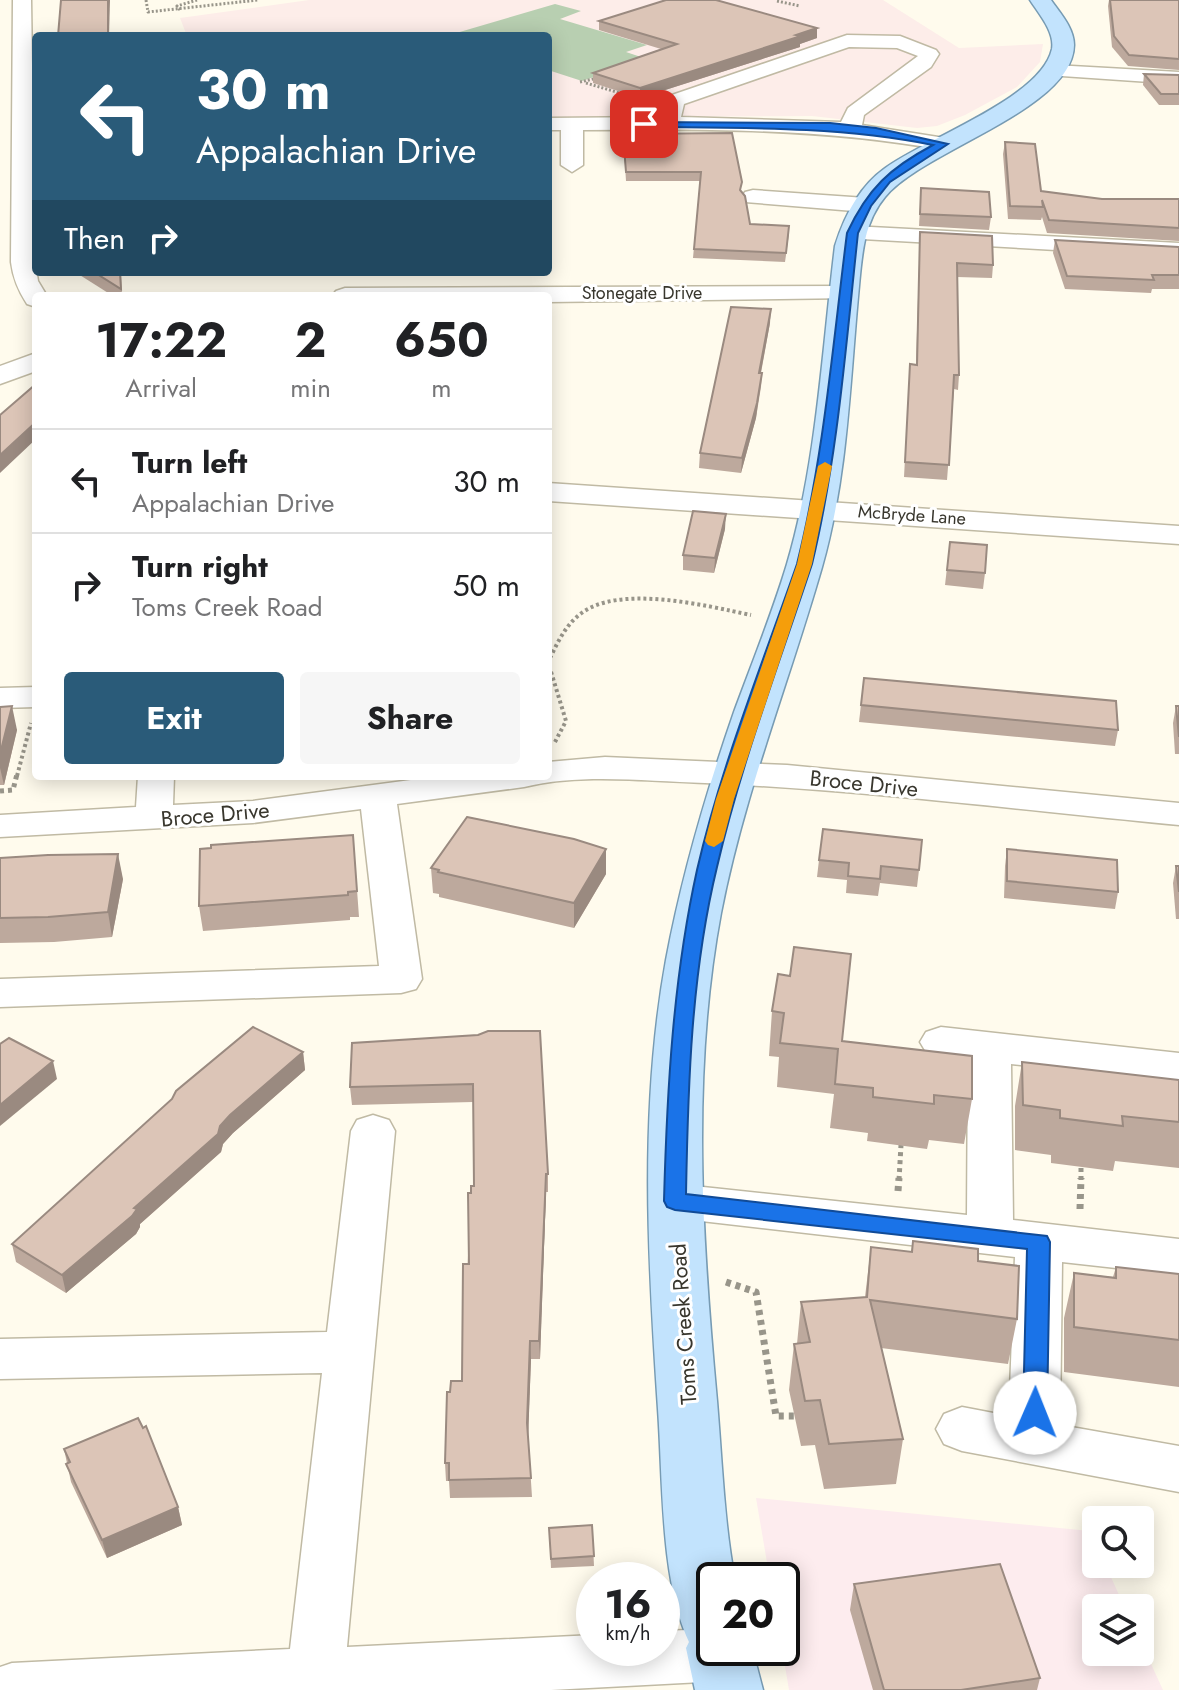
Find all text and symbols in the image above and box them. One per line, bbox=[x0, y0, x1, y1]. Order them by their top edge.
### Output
text: 30 m bbox=[196, 49, 331, 130]
icon: left bbox=[64, 64, 168, 168]
pin bbox=[610, 90, 678, 158]
icon: arrive bbox=[622, 102, 666, 146]
text: Appalachian Drive bbox=[196, 124, 476, 176]
icon: right bbox=[141, 216, 185, 260]
text: Then bbox=[64, 217, 125, 260]
street label: Stonegate Drive bbox=[582, 280, 702, 306]
text: 17:22 bbox=[95, 306, 227, 375]
text: 2 bbox=[295, 306, 326, 375]
text: 650 bbox=[394, 306, 489, 375]
text: Arrival bbox=[125, 369, 197, 407]
text: min bbox=[290, 369, 331, 407]
text: m bbox=[431, 369, 452, 407]
text: Turn left bbox=[132, 441, 247, 484]
icon: left bbox=[64, 459, 108, 503]
text: 30 m bbox=[453, 460, 520, 503]
text: Appalachian Drive bbox=[132, 484, 334, 522]
street label: McBryde Lane bbox=[857, 498, 967, 532]
text: Turn right bbox=[132, 545, 268, 588]
icon: right bbox=[64, 563, 108, 607]
text: 50 m bbox=[453, 564, 520, 607]
text: Toms Creek Road bbox=[132, 588, 323, 626]
button: Exit bbox=[64, 672, 284, 764]
button: Share bbox=[300, 672, 520, 764]
street label: Broce Drive bbox=[808, 761, 920, 805]
street label: Broce Drive bbox=[159, 793, 271, 835]
street label: Toms Creek Road bbox=[661, 1242, 705, 1406]
position arrow bbox=[993, 1371, 1077, 1455]
map controls bbox=[1082, 1506, 1154, 1666]
button: search bbox=[1082, 1506, 1154, 1578]
speed limit sign: 20 bbox=[696, 1562, 800, 1666]
text: 16 bbox=[604, 1575, 652, 1633]
button: layers bbox=[1082, 1594, 1154, 1666]
text: km/h bbox=[605, 1619, 651, 1648]

